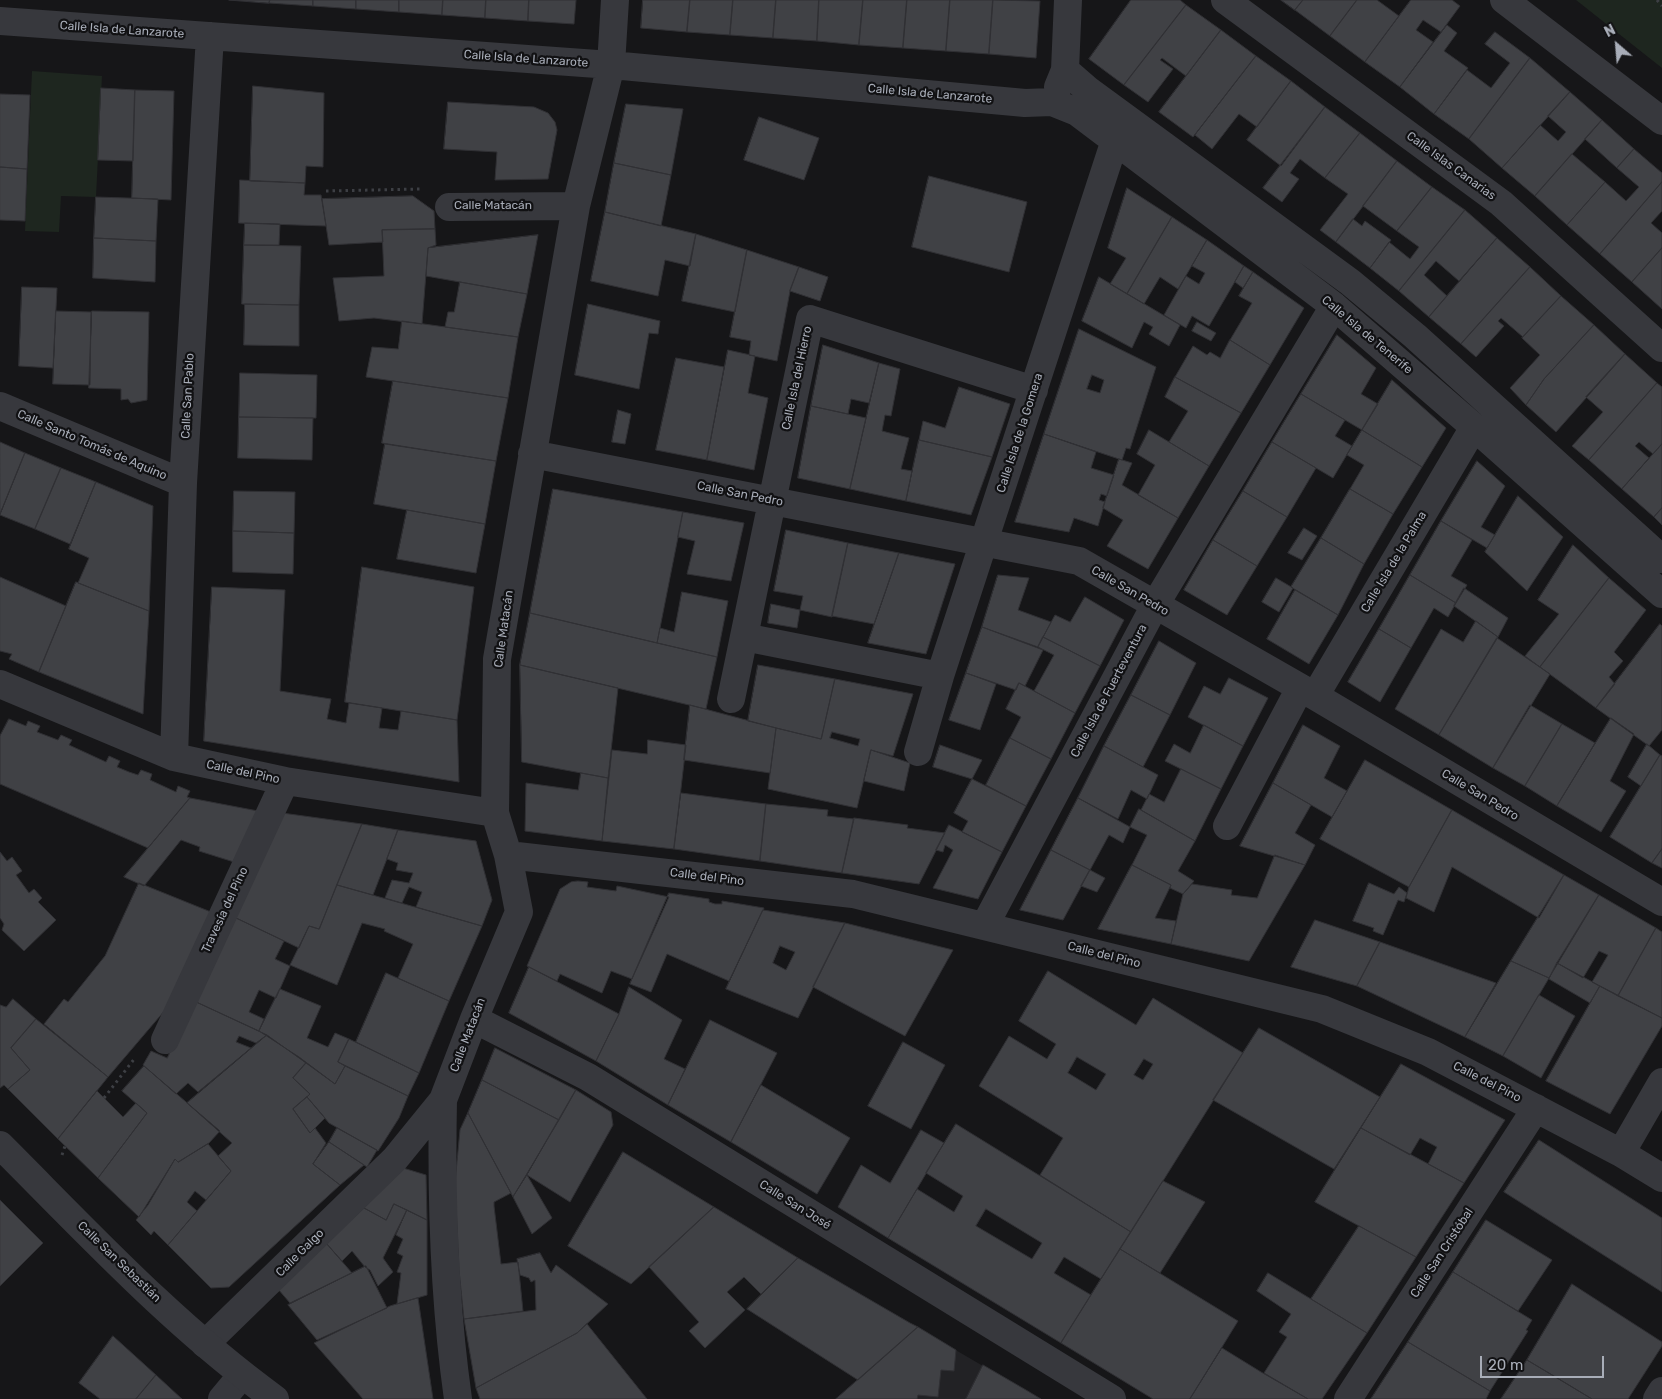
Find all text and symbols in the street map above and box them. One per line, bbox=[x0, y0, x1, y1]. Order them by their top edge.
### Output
street label: Calle Isla de Lanzarote bbox=[59, 18, 185, 42]
north arrow bbox=[1592, 20, 1642, 70]
text: N bbox=[1602, 21, 1618, 41]
street label: Calle Isla de Lanzarote bbox=[463, 47, 589, 71]
street label: Calle Isla de Lanzarote bbox=[867, 81, 993, 107]
street label: Calle Islas Canarias bbox=[1404, 129, 1498, 203]
street label: Calle Matacán bbox=[454, 199, 532, 213]
street label: Calle Isla de Tenerife bbox=[1319, 293, 1415, 377]
street label: Calle Isla del Hierro bbox=[779, 325, 815, 431]
street label: Calle San Pablo bbox=[179, 353, 197, 439]
street label: Calle Isla de la Gomera bbox=[994, 371, 1046, 495]
street label: Calle Santo Tomás de Aquino bbox=[15, 407, 169, 483]
street label: Calle San Pedro bbox=[696, 479, 784, 509]
street label: Calle Isla de la Palma bbox=[1358, 509, 1430, 615]
street label: Calle San Pedro bbox=[1089, 563, 1171, 619]
street label: Calle Matacán bbox=[491, 589, 517, 669]
street label: Calle Isla de Fuerteventura bbox=[1068, 622, 1150, 760]
street label: Calle del Pino bbox=[205, 757, 281, 787]
street label: Calle San Pedro bbox=[1439, 766, 1521, 824]
street label: Travesía del Pino bbox=[199, 865, 251, 955]
street label: Calle del Pino bbox=[669, 865, 745, 889]
street label: Calle del Pino bbox=[1066, 939, 1142, 971]
street label: Calle Matacán bbox=[447, 996, 489, 1074]
street label: Calle del Pino bbox=[1451, 1059, 1523, 1105]
street label: Calle San José bbox=[757, 1177, 833, 1233]
street label: Calle San Cristóbal bbox=[1408, 1205, 1476, 1301]
street label: Calle San Sebastián bbox=[74, 1219, 164, 1305]
street label: Calle Galgo bbox=[273, 1226, 327, 1280]
scale bar bbox=[1482, 1346, 1606, 1378]
text: 20 m bbox=[1488, 1356, 1523, 1374]

